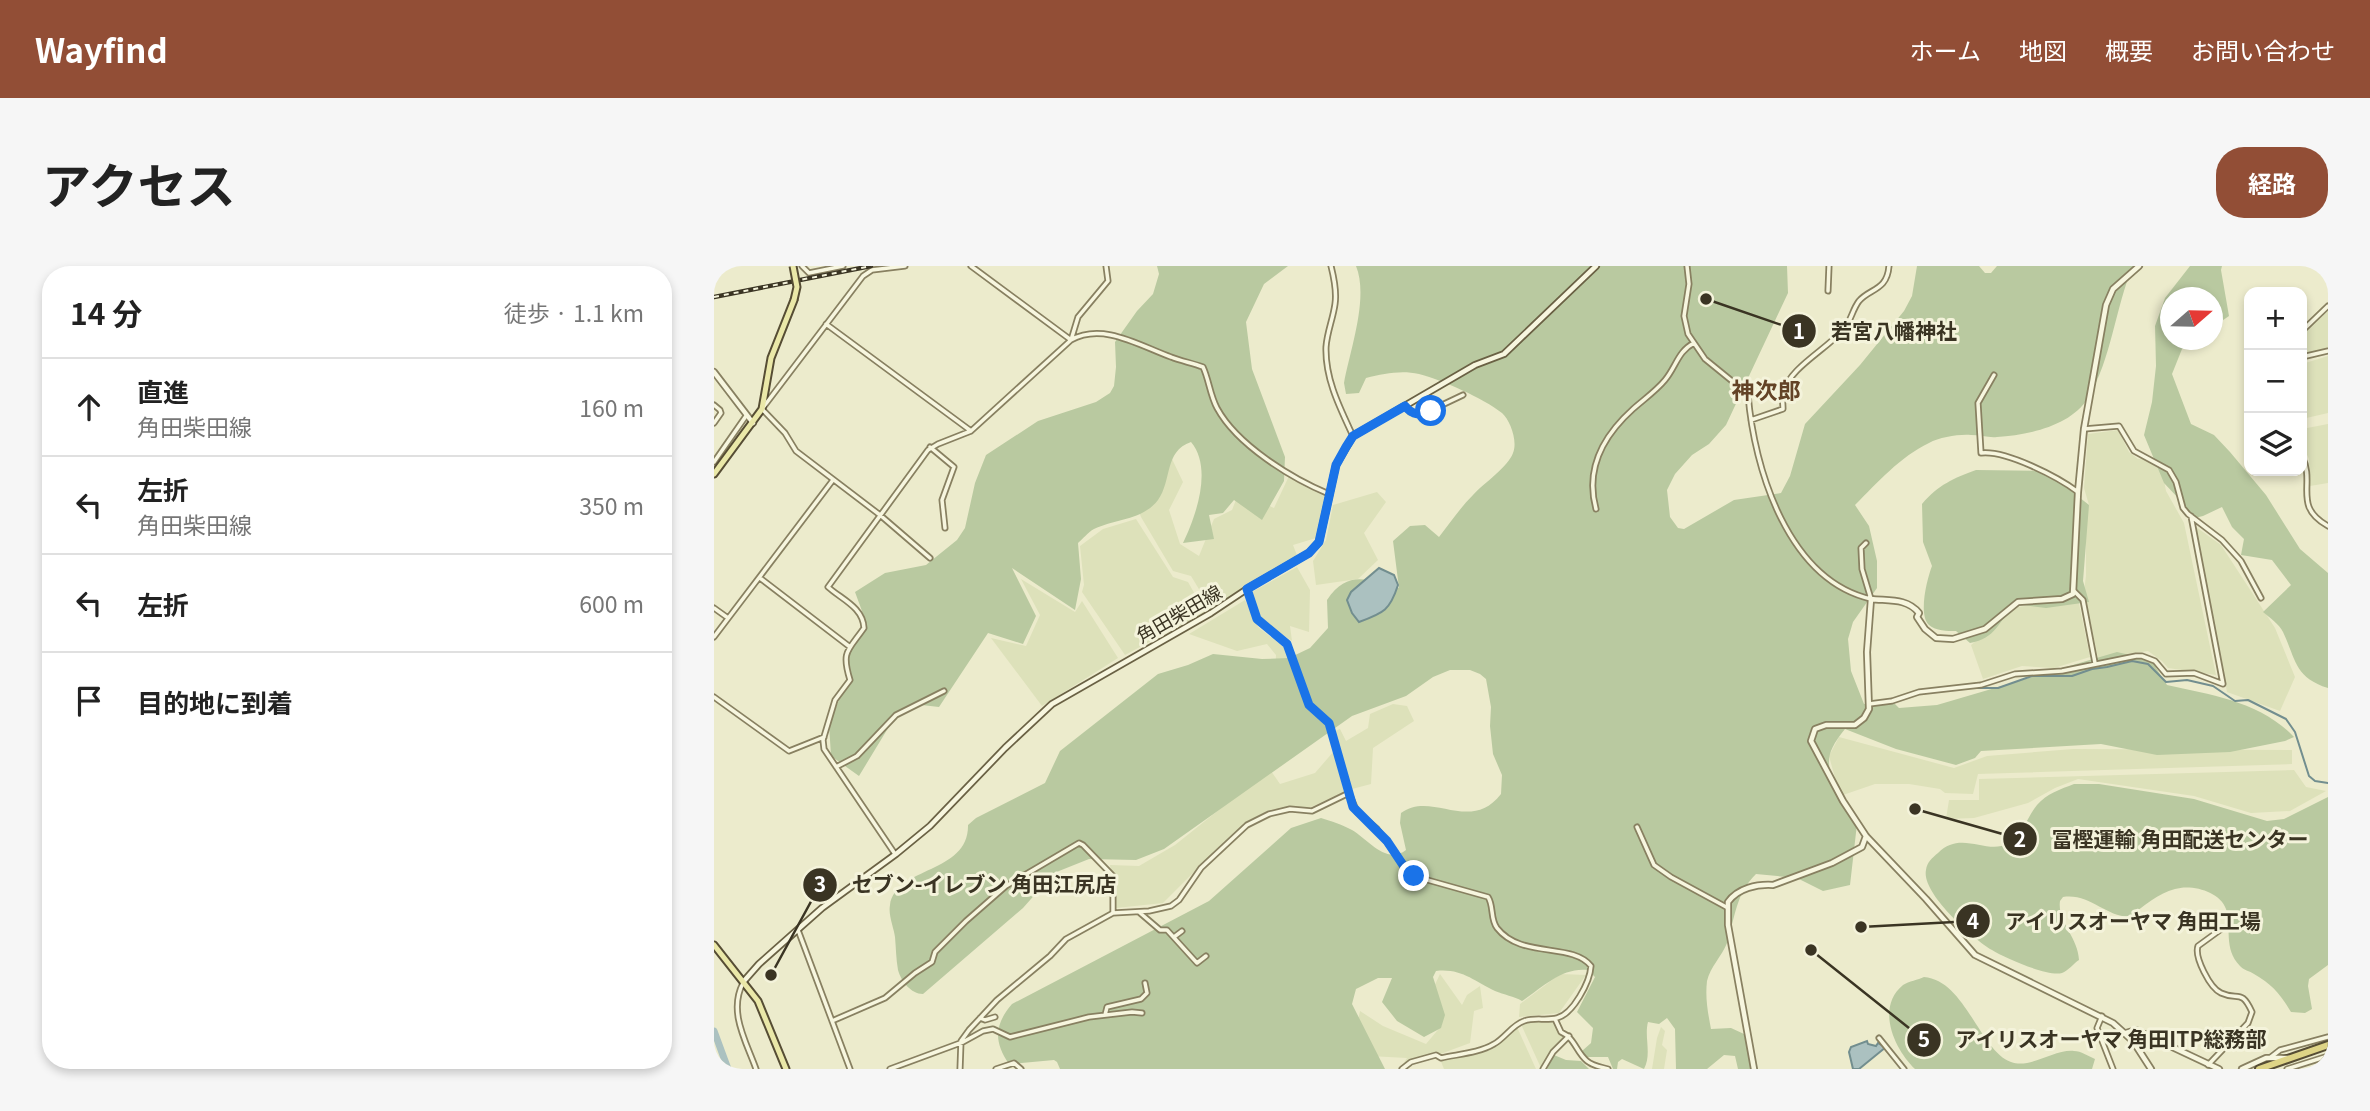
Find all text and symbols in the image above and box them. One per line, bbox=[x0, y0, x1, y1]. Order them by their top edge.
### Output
text: Wayfind bbox=[35, 25, 168, 73]
text: ホーム bbox=[1910, 32, 1981, 67]
text: 地図 bbox=[2019, 32, 2067, 67]
text: 概要 bbox=[2105, 32, 2153, 67]
text: お問い合わせ bbox=[2191, 32, 2335, 67]
text: アクセス bbox=[42, 147, 236, 218]
button: 経路 bbox=[2216, 147, 2328, 218]
north arrow bbox=[2160, 287, 2223, 350]
map controls bbox=[2244, 287, 2307, 476]
button: + bbox=[2244, 287, 2307, 350]
text: 14 分 bbox=[70, 290, 142, 334]
text: 徒歩 · 1.1 km bbox=[504, 295, 644, 329]
callout: 若宮八幡神社 bbox=[1782, 310, 1971, 352]
text: 1 bbox=[1793, 315, 1805, 345]
text: 若宮八幡神社 bbox=[1831, 315, 1957, 345]
button: − bbox=[2244, 350, 2307, 413]
text: 直進 bbox=[137, 372, 189, 409]
district label: 神次郎 bbox=[1732, 372, 1801, 406]
icon: ahead bbox=[70, 388, 108, 426]
text: 160 m bbox=[579, 390, 644, 424]
route start bbox=[1415, 395, 1446, 426]
text: 角田柴田線 bbox=[137, 409, 252, 443]
button: layers bbox=[2244, 413, 2307, 476]
text: 左折 bbox=[137, 470, 189, 507]
icon: left bbox=[70, 486, 108, 524]
text: 350 m bbox=[579, 488, 644, 522]
text: 角田柴田線 bbox=[137, 507, 252, 541]
street label: 角田柴田線 bbox=[1130, 577, 1226, 648]
icon: left bbox=[70, 584, 108, 622]
text: 左折 bbox=[137, 585, 189, 622]
text: 600 m bbox=[579, 586, 644, 620]
icon: arrive bbox=[70, 682, 108, 720]
text: 目的地に到着 bbox=[137, 683, 293, 720]
callout: 冨樫運輸 角田配送センター bbox=[2002, 818, 2322, 860]
text: 2 bbox=[2014, 823, 2026, 853]
text: 冨樫運輸 角田配送センター bbox=[2052, 823, 2308, 853]
route end bbox=[1398, 860, 1429, 891]
callout: セブン-イレブン 角田江尻店 bbox=[803, 864, 1130, 906]
text: 3 bbox=[814, 868, 826, 898]
text: セブン-イレブン 角田江尻店 bbox=[852, 868, 1116, 898]
callout: アイリスオーヤマ 角田工場 bbox=[1955, 900, 2275, 942]
text: 4 bbox=[1967, 905, 1979, 935]
text: アイリスオーヤマ 角田工場 bbox=[2005, 905, 2261, 935]
callout: アイリスオーヤマ 角田ITP総務部 bbox=[1906, 1019, 2281, 1061]
text: 5 bbox=[1918, 1023, 1930, 1053]
text: アイリスオーヤマ 角田ITP総務部 bbox=[1956, 1023, 2266, 1053]

